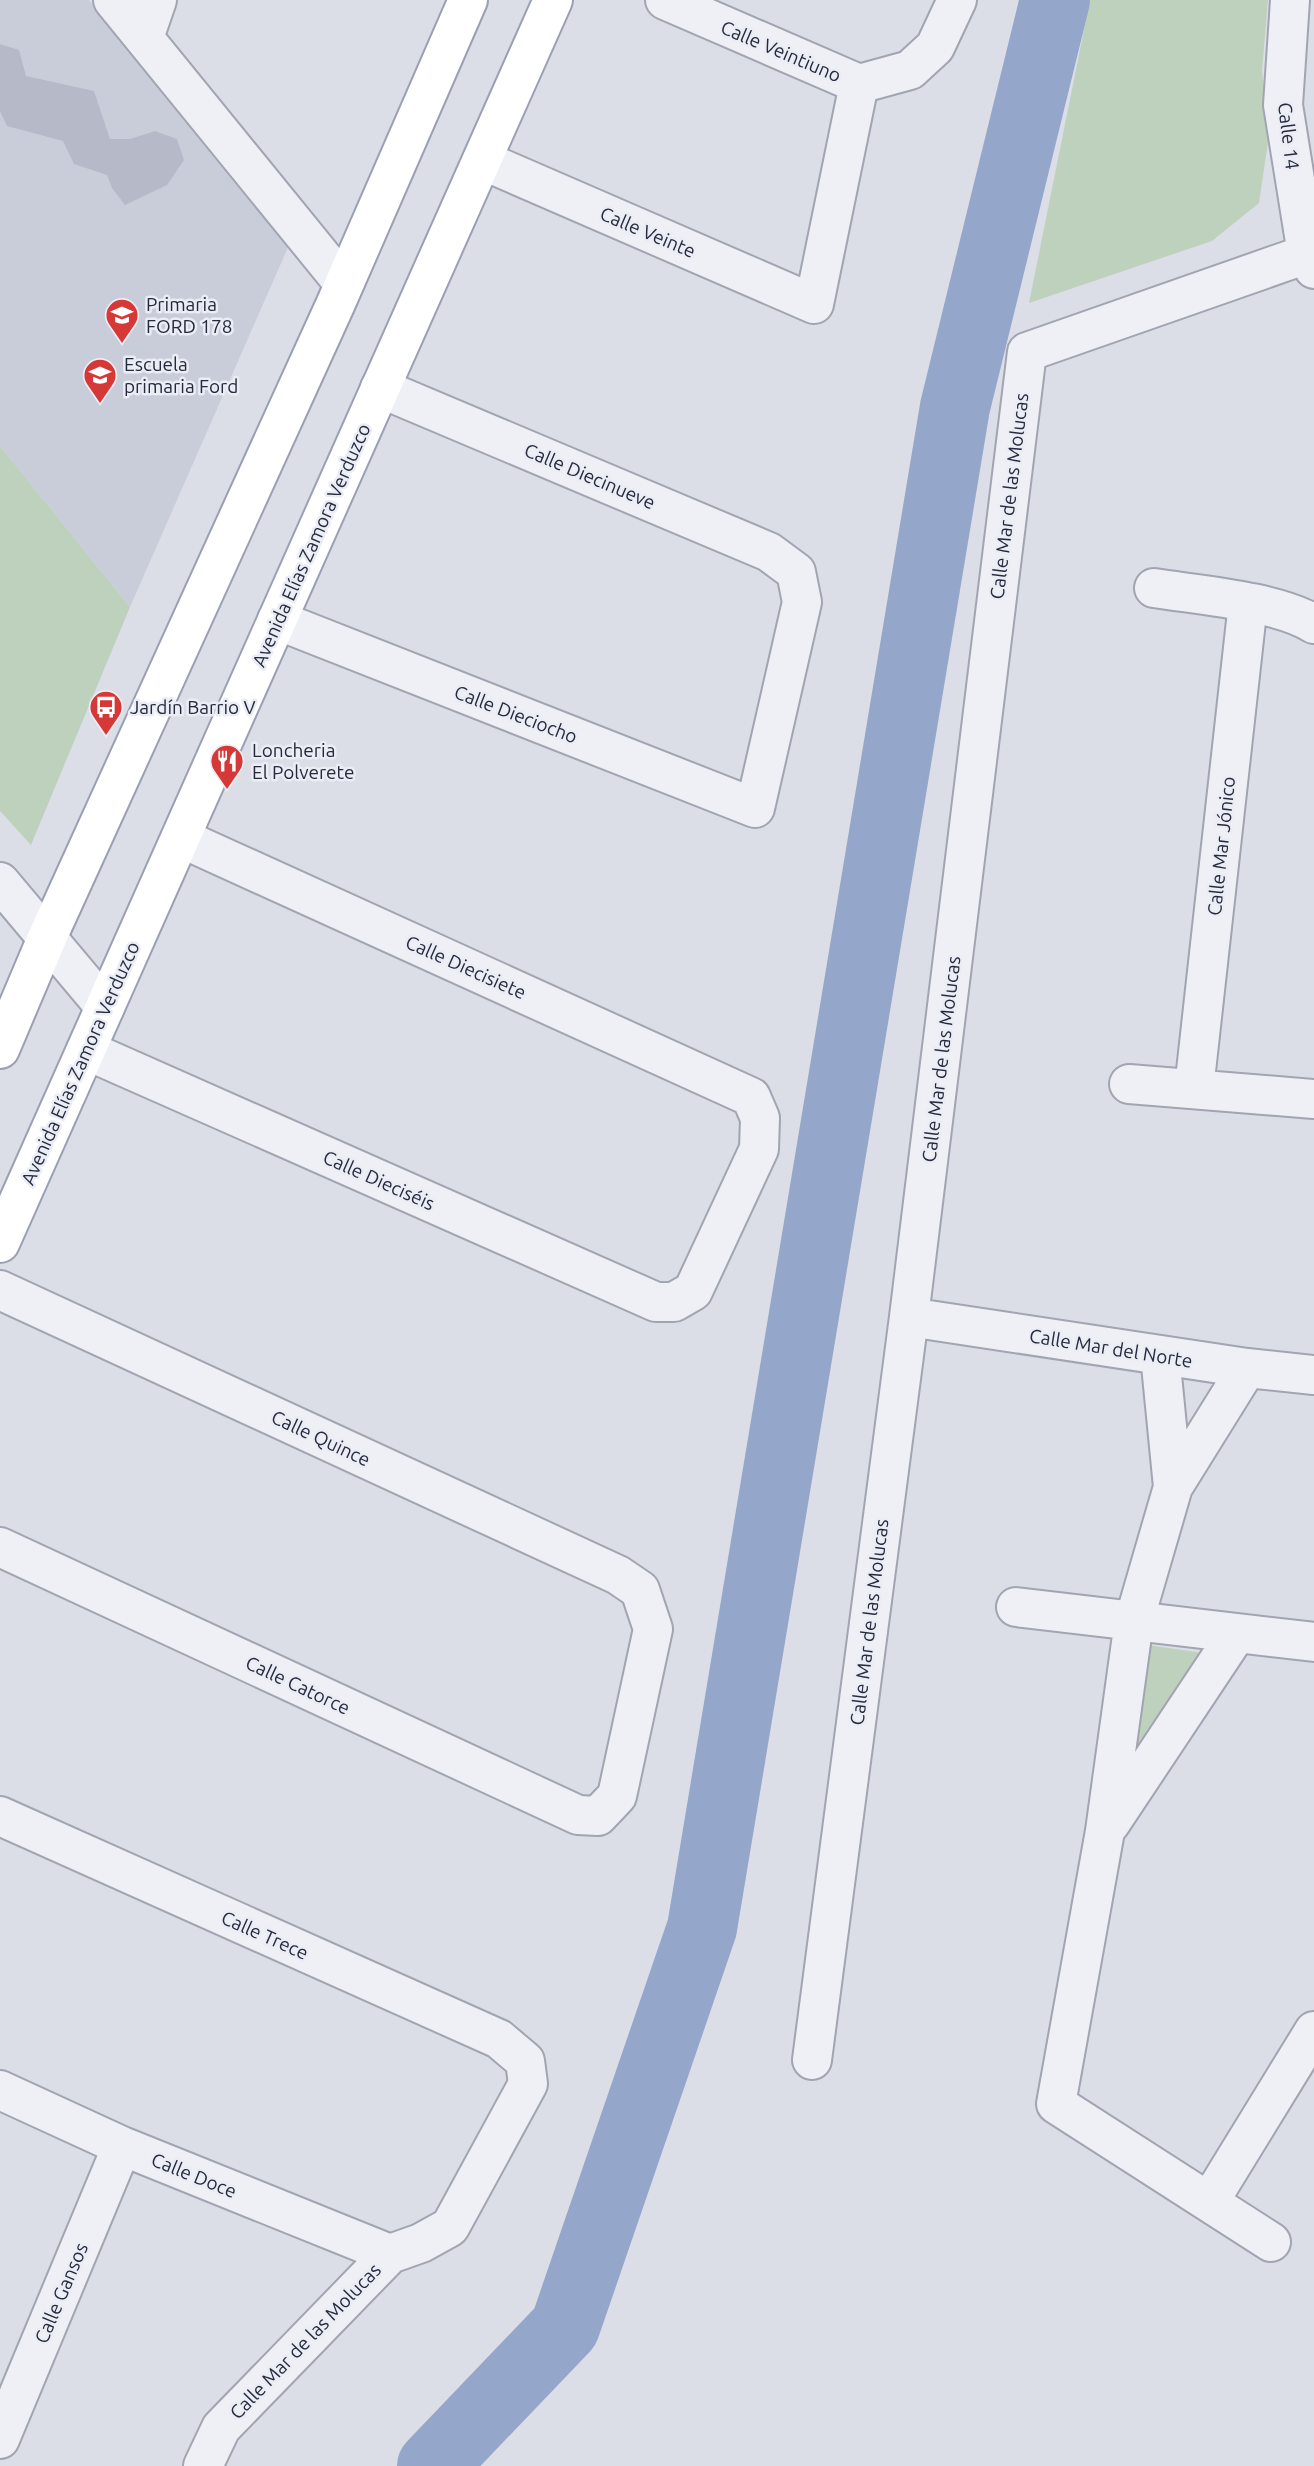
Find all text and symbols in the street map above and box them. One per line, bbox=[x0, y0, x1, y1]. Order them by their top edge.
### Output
street label: Calle Veintiuno bbox=[718, 16, 844, 86]
street label: Calle 14 bbox=[1274, 101, 1304, 171]
street label: Calle Veinte bbox=[597, 202, 699, 262]
place label: Primaria FORD 178 bbox=[146, 293, 233, 337]
school or university icon: Primaria FORD 178 bbox=[103, 296, 141, 345]
place label: Escuela primaria Ford bbox=[124, 353, 238, 397]
school or university icon: Escuela primaria Ford bbox=[81, 356, 119, 405]
street label: Calle Mar de las Molucas bbox=[985, 392, 1033, 600]
street label: Avenida Elías Zamora Verduzco bbox=[247, 420, 375, 670]
street label: Calle Diecinueve bbox=[521, 439, 659, 513]
street label: Calle Dieciocho bbox=[451, 680, 581, 748]
bus stop icon: Jardín Barrio V bbox=[87, 688, 125, 737]
place label: Jardín Barrio V bbox=[130, 696, 256, 718]
place label: Loncheria El Polverete bbox=[252, 739, 355, 783]
restaurant icon: Loncheria El Polverete bbox=[208, 742, 246, 791]
street label: Calle Mar Jónico bbox=[1203, 775, 1239, 917]
street label: Calle Diecisiete bbox=[402, 931, 530, 1003]
street label: Avenida Elías Zamora Verduzco bbox=[16, 938, 144, 1188]
street label: Calle Mar de las Molucas bbox=[917, 955, 965, 1163]
street label: Calle Dieciséis bbox=[320, 1146, 438, 1214]
street label: Calle Mar del Norte bbox=[1028, 1324, 1194, 1372]
street label: Calle Quince bbox=[268, 1406, 374, 1470]
street label: Calle Mar de las Molucas bbox=[845, 1518, 893, 1726]
street label: Calle Catorce bbox=[242, 1651, 354, 1719]
street label: Calle Trece bbox=[218, 1906, 312, 1964]
street label: Calle Doce bbox=[148, 2148, 240, 2202]
street label: Calle Gansos bbox=[30, 2239, 92, 2347]
street label: Calle Mar de las Molucas bbox=[225, 2259, 385, 2423]

